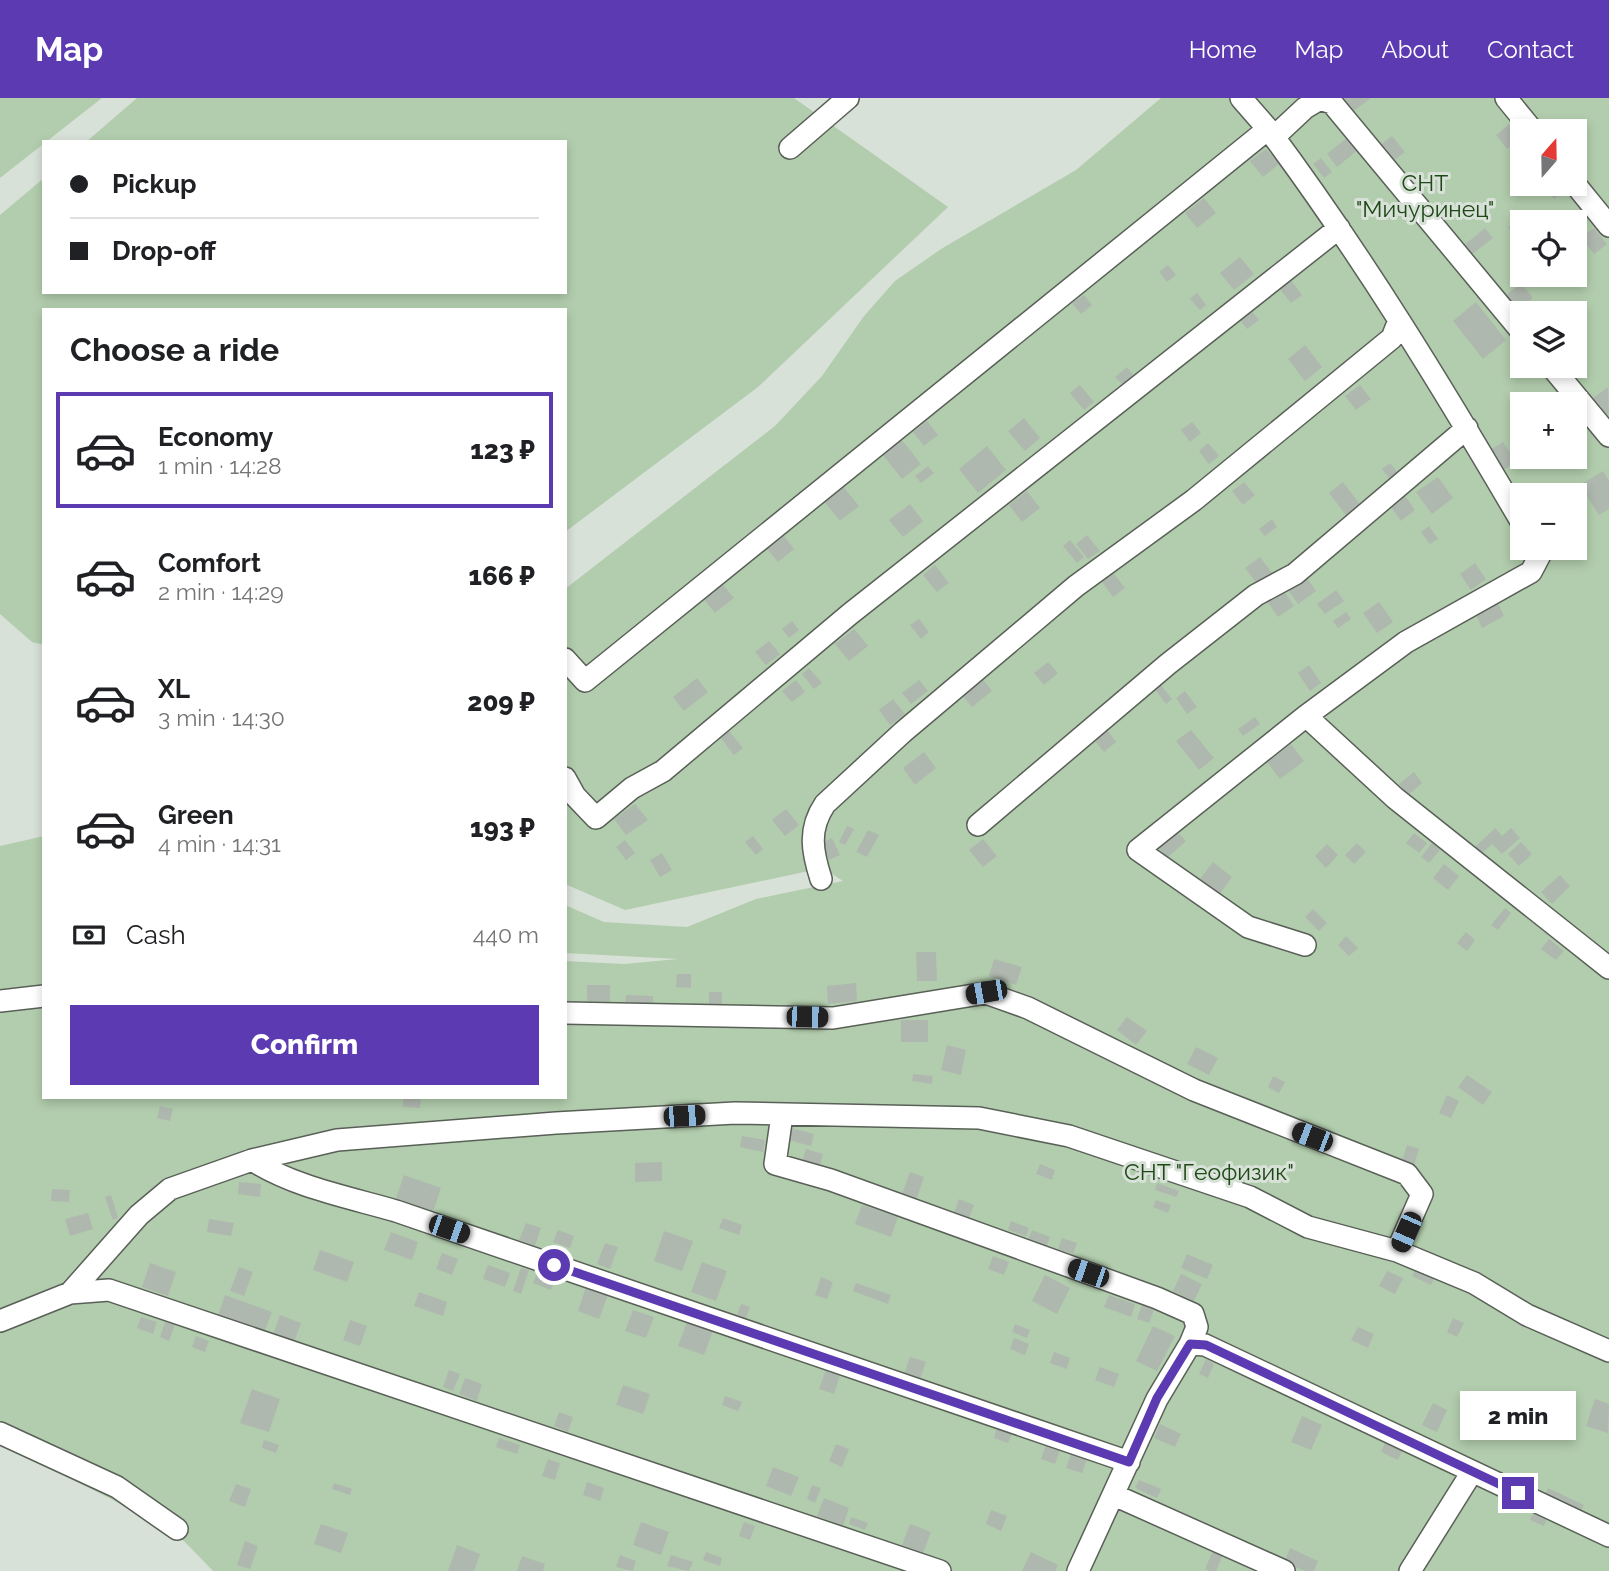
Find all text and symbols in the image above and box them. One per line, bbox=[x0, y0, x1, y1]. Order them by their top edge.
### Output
text: Map bbox=[35, 30, 103, 69]
text: Home bbox=[1189, 35, 1257, 64]
text: Map bbox=[1295, 35, 1343, 64]
text: About bbox=[1381, 35, 1449, 64]
text: Contact bbox=[1487, 35, 1574, 64]
north arrow bbox=[1510, 119, 1587, 196]
map controls bbox=[1510, 119, 1587, 560]
text: Pickup bbox=[112, 169, 197, 199]
park label: СНТ "Мичуринец" bbox=[1356, 169, 1494, 222]
button: locate bbox=[1510, 210, 1587, 287]
text: Drop-off bbox=[112, 236, 216, 266]
button: layers bbox=[1510, 301, 1587, 378]
text: Choose a ride bbox=[70, 331, 279, 368]
button: + bbox=[1510, 392, 1587, 469]
icon: car bbox=[74, 419, 137, 482]
text: Economy bbox=[158, 422, 273, 452]
text: 123 ₽ bbox=[470, 435, 535, 465]
text: 1 min · 14:28 bbox=[158, 452, 282, 479]
button: − bbox=[1510, 483, 1587, 560]
icon: car bbox=[74, 545, 137, 608]
text: Comfort bbox=[158, 548, 261, 578]
text: 166 ₽ bbox=[469, 561, 535, 591]
text: 2 min · 14:29 bbox=[158, 578, 284, 605]
icon: car bbox=[74, 671, 137, 734]
text: XL bbox=[158, 674, 190, 704]
text: 209 ₽ bbox=[467, 687, 535, 717]
text: 3 min · 14:30 bbox=[158, 704, 285, 731]
icon: car bbox=[74, 797, 137, 860]
text: Green bbox=[158, 800, 234, 830]
text: 193 ₽ bbox=[470, 813, 535, 843]
text: 4 min · 14:31 bbox=[158, 830, 281, 857]
icon: cash bbox=[70, 916, 108, 954]
text: Cash bbox=[126, 920, 186, 950]
text: 440 m bbox=[473, 921, 539, 948]
car bbox=[964, 978, 1009, 1006]
button: Confirm bbox=[70, 1005, 539, 1085]
car bbox=[786, 1006, 829, 1028]
car bbox=[663, 1104, 706, 1128]
car bbox=[1289, 1120, 1336, 1154]
park label: СНТ "Геофизик" bbox=[1124, 1158, 1294, 1185]
car bbox=[1388, 1209, 1425, 1255]
car bbox=[426, 1212, 473, 1246]
route start bbox=[538, 1249, 570, 1281]
car bbox=[1065, 1256, 1112, 1290]
callout: 2 min bbox=[1460, 1392, 1576, 1440]
text: 2 min bbox=[1488, 1402, 1548, 1429]
route end bbox=[1502, 1477, 1534, 1509]

